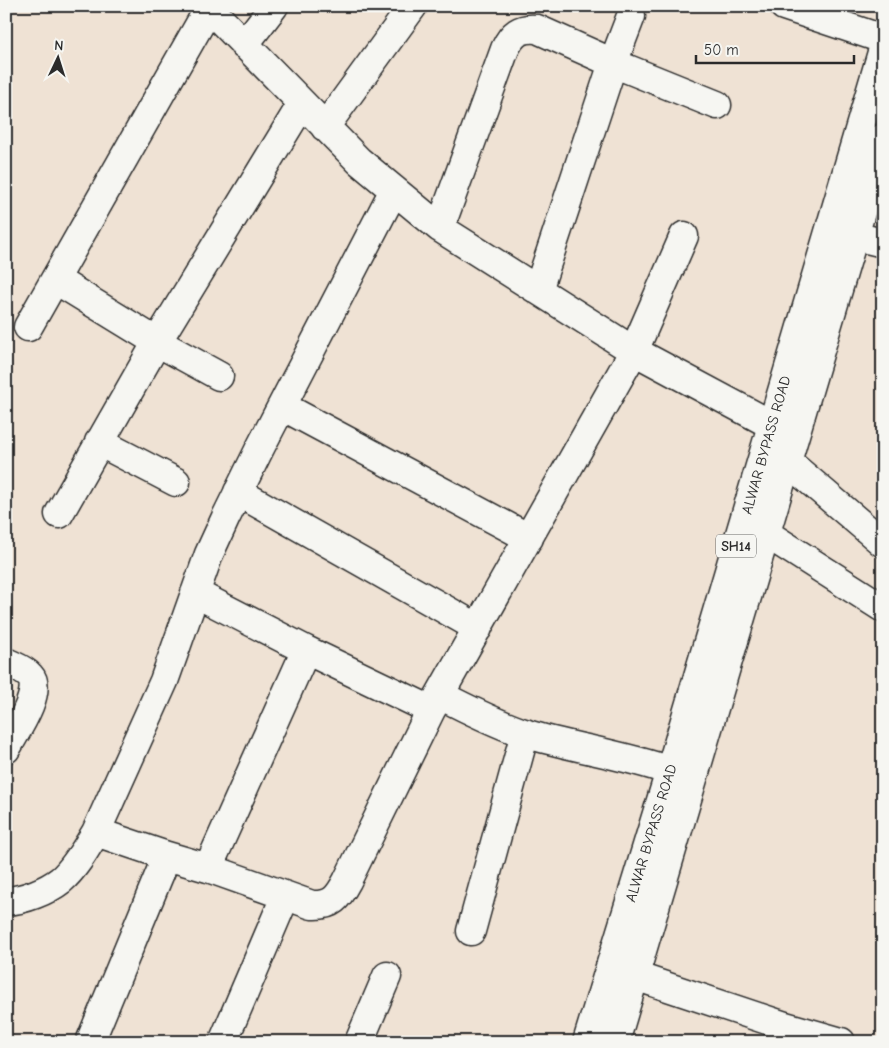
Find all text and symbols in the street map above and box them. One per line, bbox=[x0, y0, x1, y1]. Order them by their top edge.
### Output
north arrow bbox=[32, 32, 82, 82]
scale bar bbox=[696, 32, 854, 64]
text: N bbox=[54, 37, 64, 54]
text: 50 m bbox=[704, 41, 739, 59]
street label: ALWAR BYPASS ROAD bbox=[738, 374, 794, 516]
road number: SH14 bbox=[716, 534, 756, 558]
street label: ALWAR BYPASS ROAD bbox=[621, 762, 681, 904]

